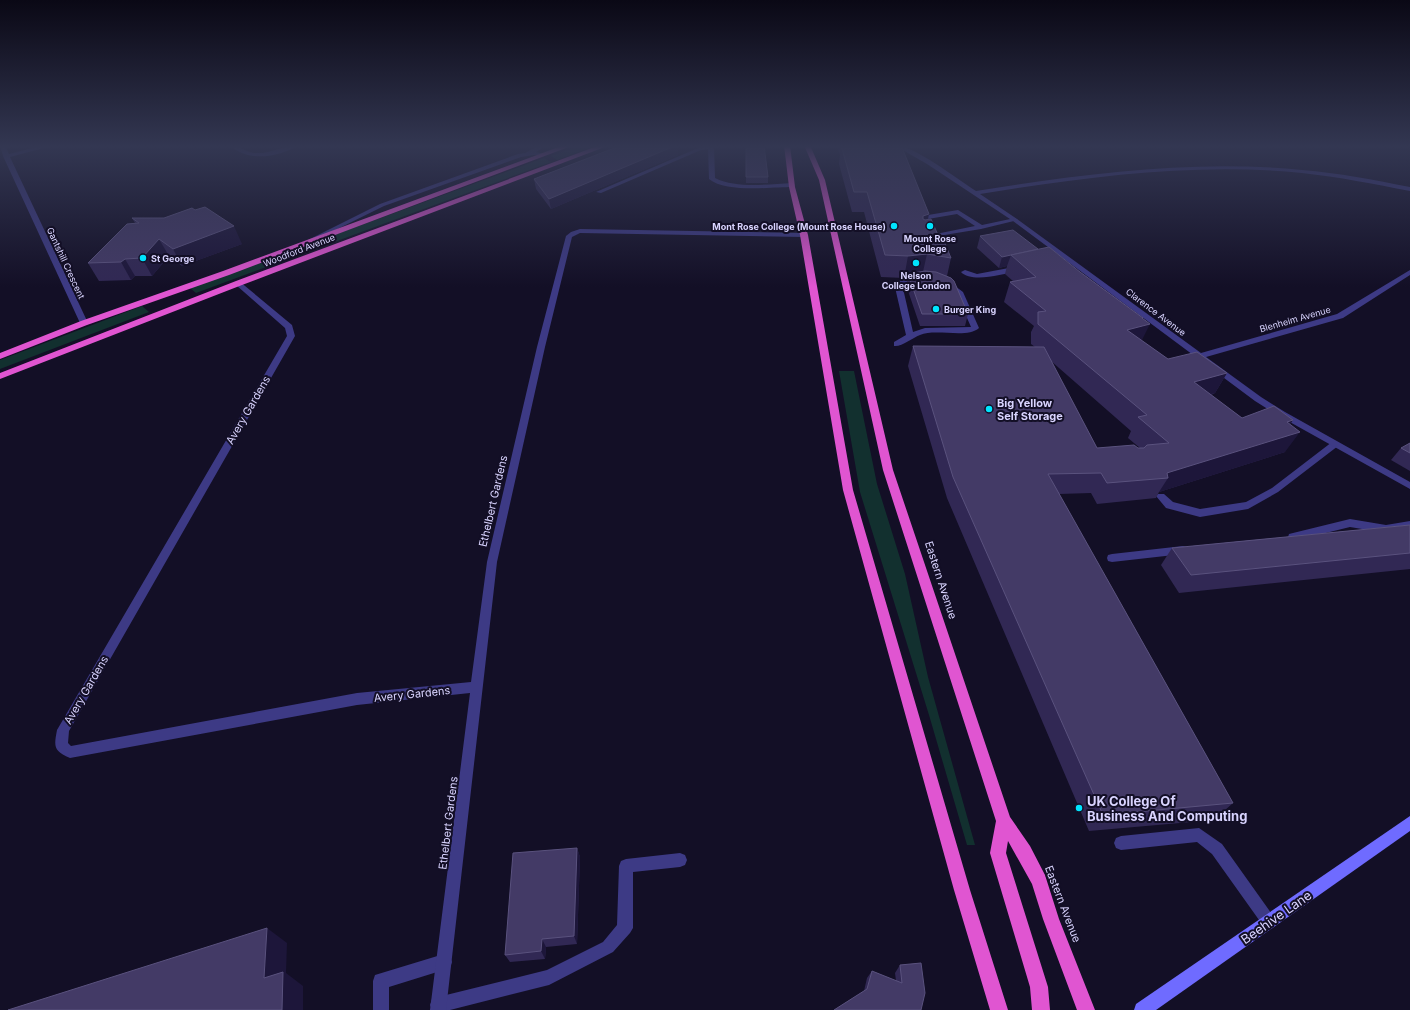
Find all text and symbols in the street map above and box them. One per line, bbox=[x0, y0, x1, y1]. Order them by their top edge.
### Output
place label: Mont Rose College (Mount Rose House) bbox=[712, 221, 886, 232]
marker: Mont Rose College (Mount Rose House) bbox=[889, 221, 899, 231]
marker: Mount Rose College bbox=[925, 221, 935, 231]
street label: Gantshill Crescent bbox=[45, 226, 87, 301]
street label: Woodford Avenue bbox=[262, 231, 336, 269]
place label: Mount Rose College bbox=[904, 233, 957, 254]
marker: St George bbox=[138, 253, 148, 263]
place label: St George bbox=[151, 253, 195, 264]
marker: Nelson College London bbox=[911, 258, 921, 268]
place label: Nelson College London bbox=[882, 270, 951, 291]
street label: Clarence Avenue bbox=[1124, 286, 1188, 338]
marker: Burger King bbox=[931, 304, 941, 314]
place label: Burger King bbox=[944, 304, 996, 315]
street label: Blenheim Avenue bbox=[1258, 304, 1332, 334]
street label: Avery Gardens bbox=[223, 373, 273, 447]
place label: Big Yellow Self Storage bbox=[997, 396, 1063, 423]
marker: Big Yellow Self Storage bbox=[984, 404, 994, 414]
street label: Ethelbert Gardens bbox=[476, 454, 510, 548]
street label: Eastern Avenue bbox=[922, 539, 960, 621]
street label: Avery Gardens bbox=[61, 653, 111, 727]
street label: Avery Gardens bbox=[373, 683, 451, 705]
street label: Ethelbert Gardens bbox=[435, 775, 461, 870]
place label: UK College Of Business And Computing bbox=[1087, 793, 1247, 824]
marker: UK College Of Business And Computing bbox=[1074, 803, 1084, 813]
street label: Eastern Avenue bbox=[1042, 864, 1084, 944]
street label: Beehive Lane bbox=[1238, 887, 1314, 947]

